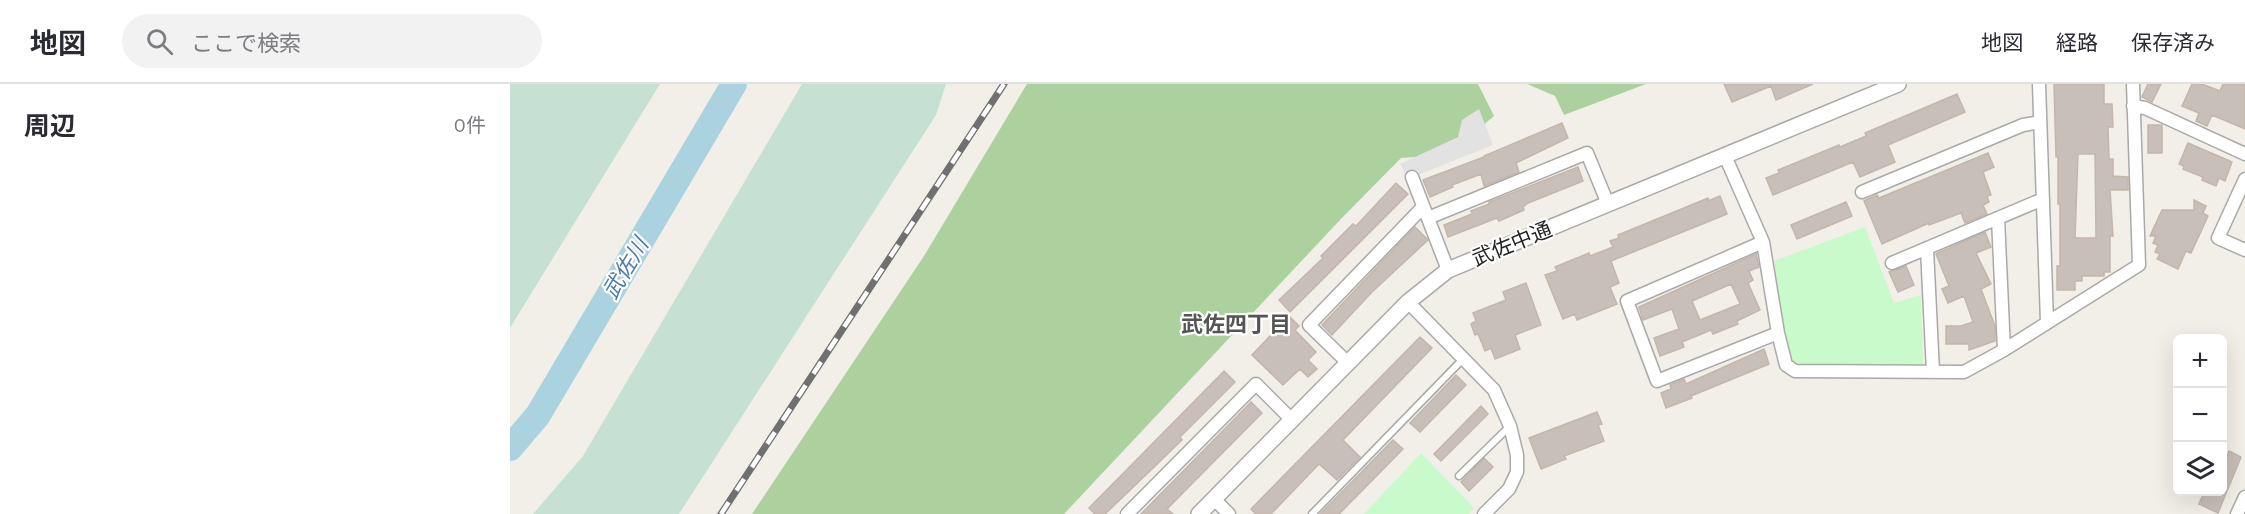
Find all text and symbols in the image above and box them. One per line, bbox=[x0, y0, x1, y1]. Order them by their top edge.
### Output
search box bbox=[122, 14, 542, 68]
icon: search bbox=[143, 25, 176, 58]
text: 地図 bbox=[30, 27, 86, 60]
text: 地図 bbox=[1981, 30, 2023, 55]
text: 経路 bbox=[2056, 30, 2098, 55]
text: 保存済み bbox=[2131, 30, 2215, 55]
text: ここで検索 bbox=[191, 31, 301, 56]
text: 周辺 bbox=[24, 111, 76, 141]
text: 0件 bbox=[454, 113, 486, 137]
street label: 武佐中通 bbox=[1468, 216, 1555, 271]
water label: 武佐川 bbox=[598, 232, 654, 303]
district label: 武佐四丁目 bbox=[1181, 312, 1291, 337]
map controls bbox=[2173, 334, 2227, 496]
button: + bbox=[2173, 334, 2227, 388]
button: − bbox=[2173, 388, 2227, 442]
button: layers bbox=[2173, 442, 2227, 496]

